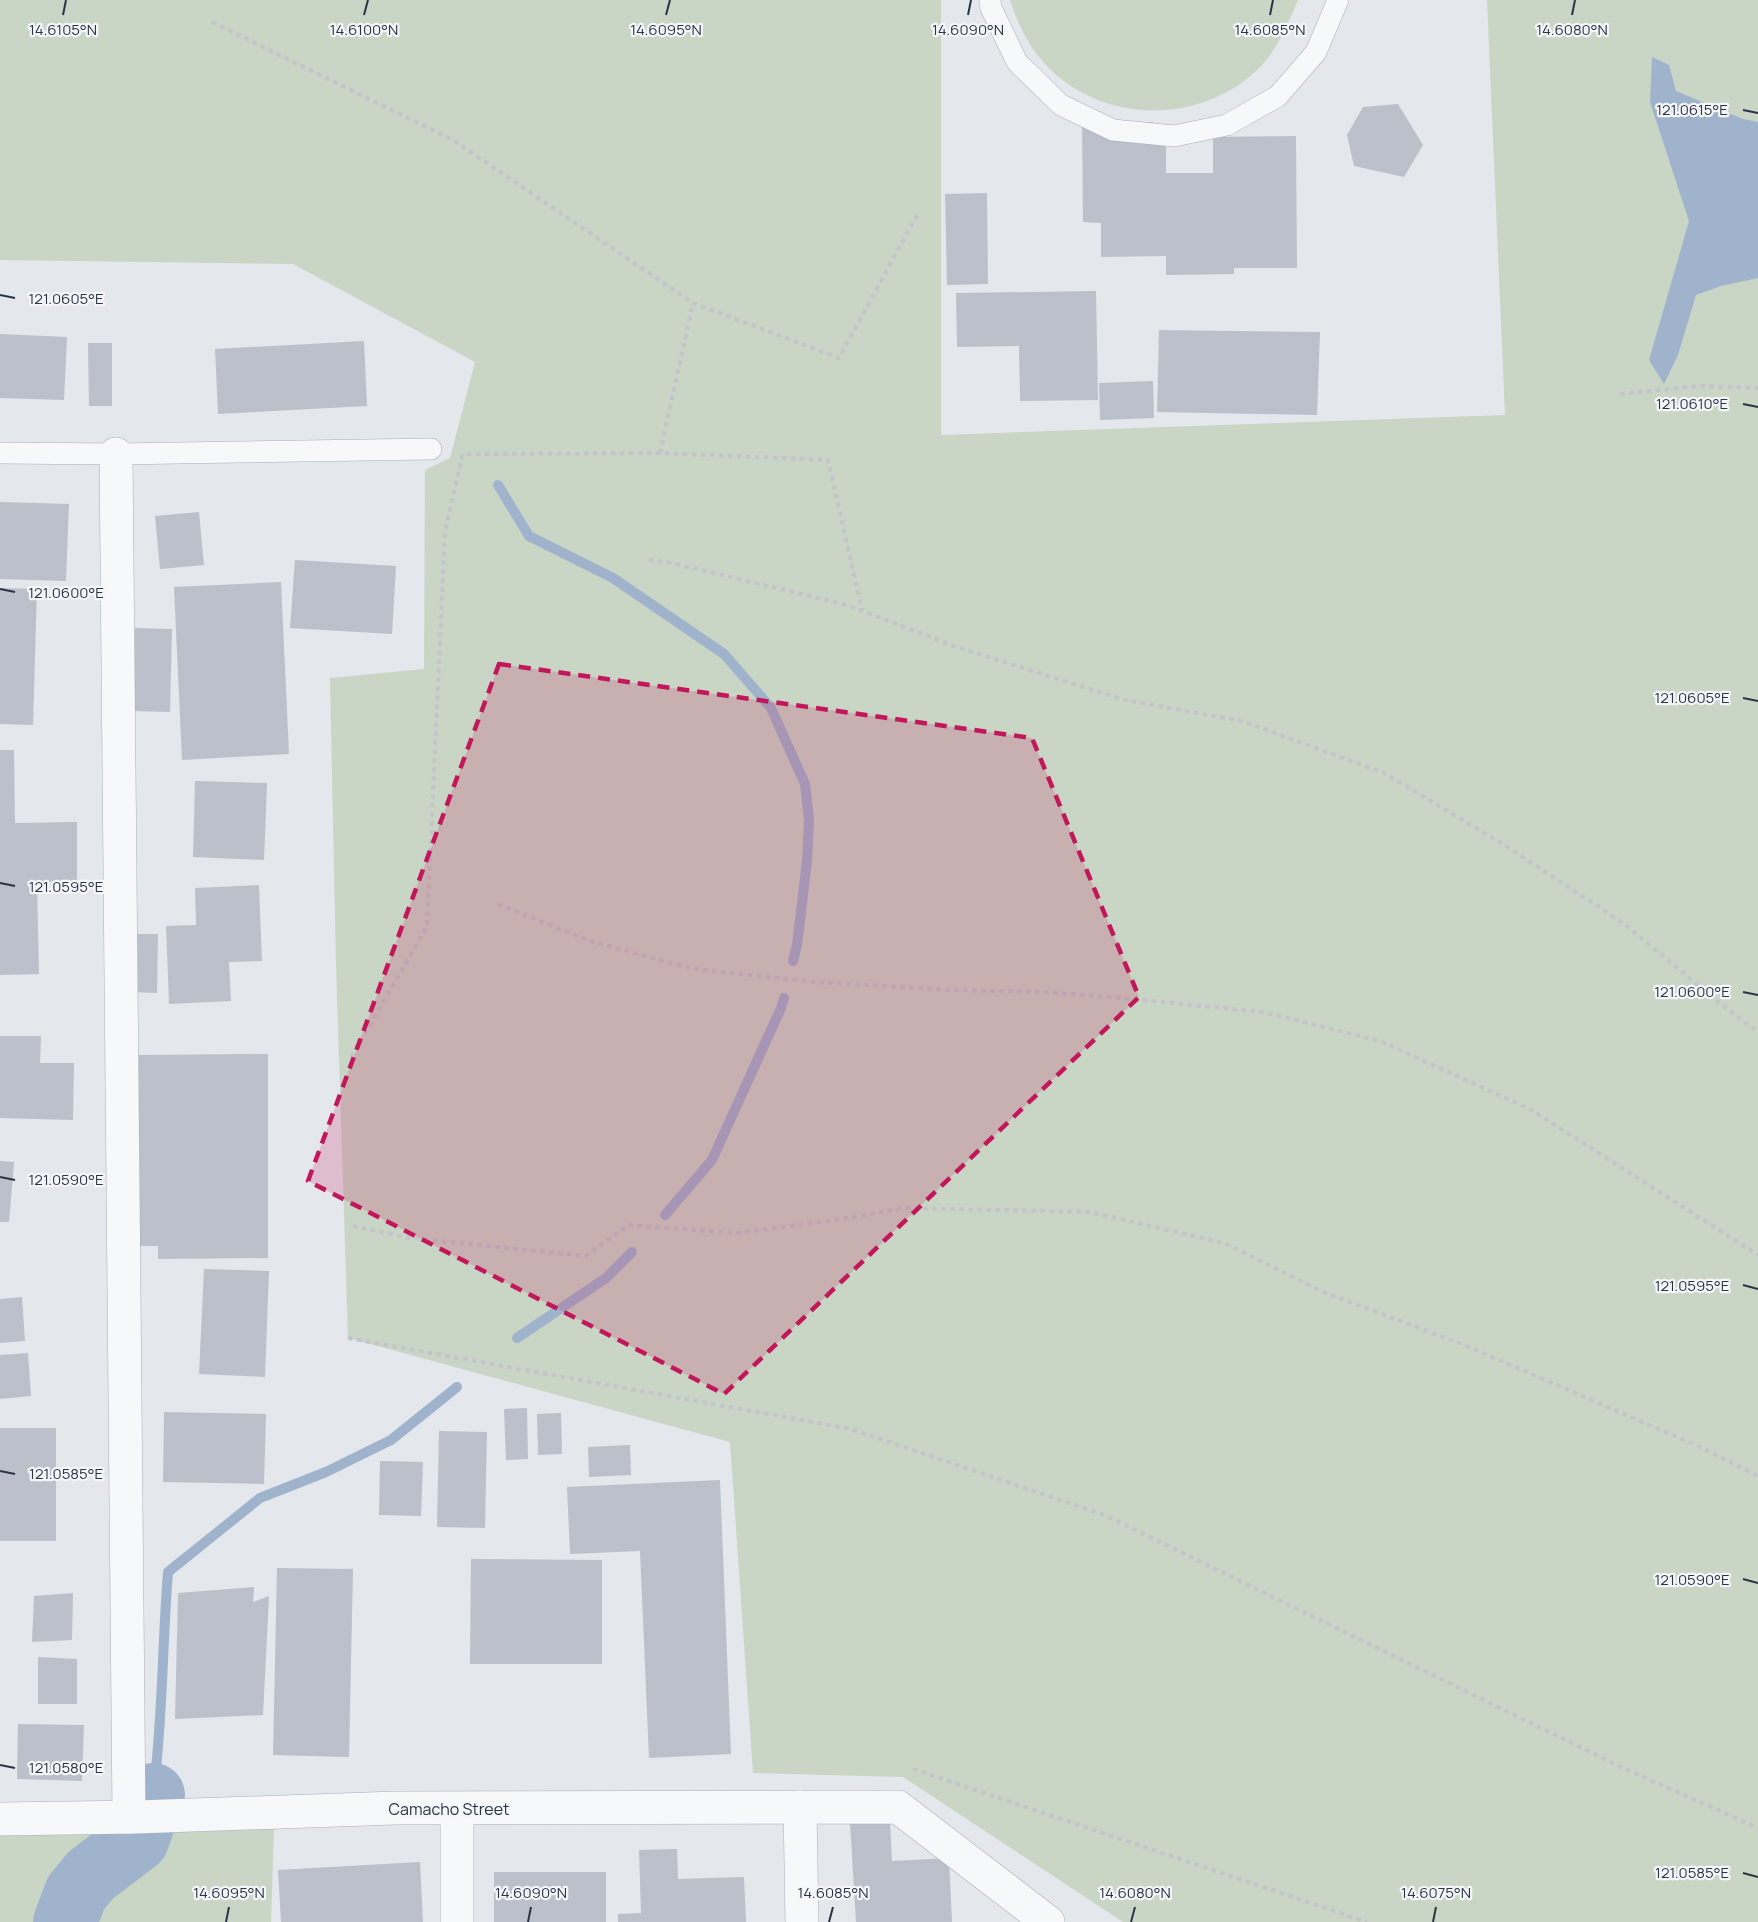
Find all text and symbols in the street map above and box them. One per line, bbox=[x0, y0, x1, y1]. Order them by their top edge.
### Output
text: 14.6105°N bbox=[29, 19, 97, 40]
text: 14.6100°N bbox=[330, 19, 398, 40]
text: 14.6095°N bbox=[630, 19, 702, 40]
text: 14.6090°N bbox=[932, 19, 1004, 40]
text: 14.6085°N bbox=[1234, 19, 1306, 40]
text: 14.6080°N bbox=[1536, 19, 1608, 40]
text: 121.0615°E bbox=[1656, 99, 1728, 120]
text: 121.0605°E bbox=[28, 288, 104, 309]
text: 121.0610°E bbox=[1656, 393, 1728, 414]
text: 121.0600°E bbox=[28, 582, 104, 603]
text: 121.0605°E bbox=[1654, 687, 1730, 708]
text: 121.0595°E bbox=[29, 876, 103, 897]
text: 121.0600°E bbox=[1654, 981, 1730, 1002]
text: 121.0590°E bbox=[28, 1169, 104, 1190]
text: 121.0595°E bbox=[1655, 1275, 1729, 1296]
text: 121.0585°E bbox=[29, 1463, 103, 1484]
text: 121.0590°E bbox=[1654, 1569, 1730, 1590]
text: 121.0580°E bbox=[29, 1757, 103, 1778]
street label: Camacho Street bbox=[389, 1798, 509, 1820]
text: 121.0585°E bbox=[1655, 1862, 1729, 1883]
text: 14.6095°N bbox=[193, 1882, 265, 1903]
text: 14.6090°N bbox=[495, 1882, 567, 1903]
text: 14.6085°N bbox=[797, 1882, 869, 1903]
text: 14.6080°N bbox=[1099, 1882, 1171, 1903]
text: 14.6075°N bbox=[1401, 1882, 1471, 1903]

